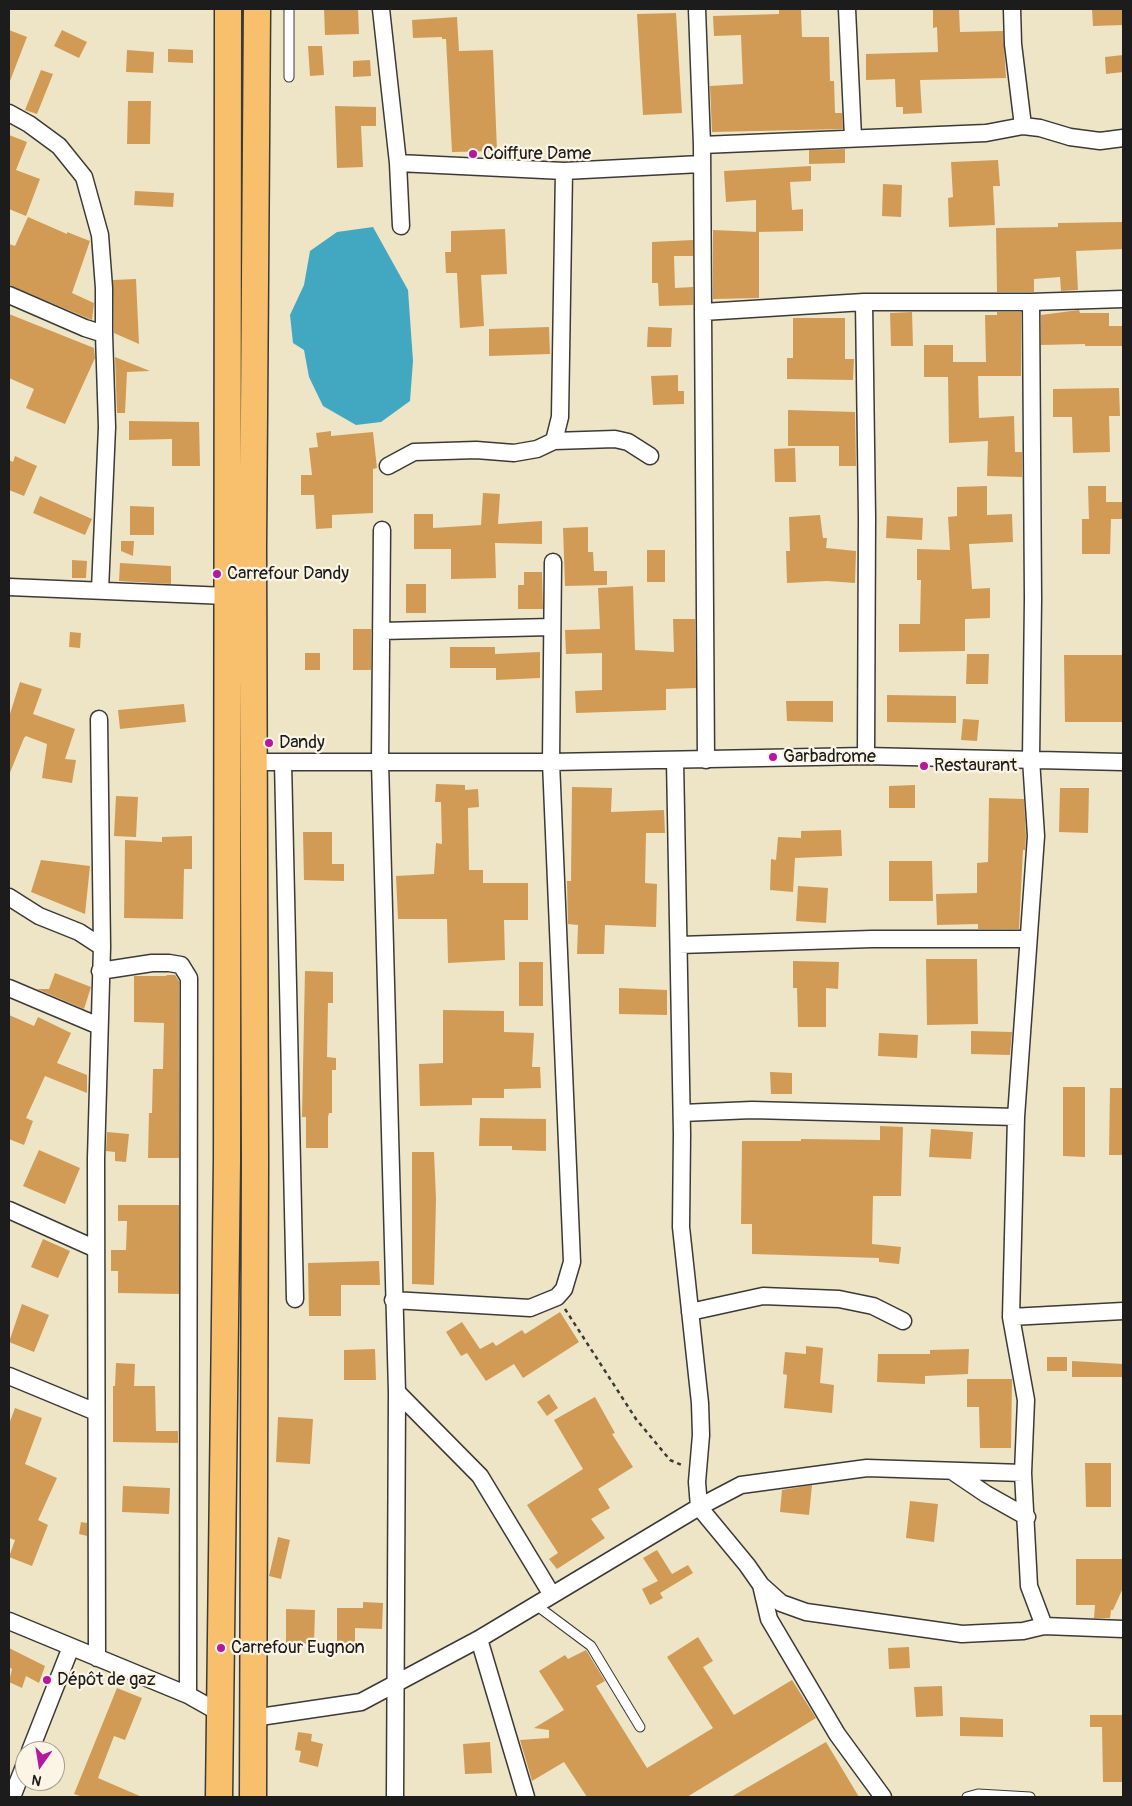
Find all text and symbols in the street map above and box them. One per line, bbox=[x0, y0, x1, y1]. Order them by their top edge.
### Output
place label: Coiffure Dame bbox=[483, 143, 591, 165]
marker: Coiffure Dame bbox=[467, 148, 479, 160]
place label: Carrefour Dandy bbox=[227, 563, 349, 585]
marker: Carrefour Dandy bbox=[211, 568, 223, 580]
place label: Dandy bbox=[279, 732, 325, 754]
marker: Dandy bbox=[263, 737, 275, 749]
place label: Garbadrome bbox=[783, 746, 876, 768]
marker: Garbadrome bbox=[767, 751, 779, 763]
place label: Restaurant bbox=[934, 755, 1017, 777]
marker: Restaurant bbox=[918, 760, 930, 772]
place label: Carrefour Eugnon bbox=[231, 1637, 365, 1659]
marker: Carrefour Eugnon bbox=[215, 1642, 227, 1654]
place label: Dépôt de gaz bbox=[57, 1669, 156, 1691]
marker: Dépôt de gaz bbox=[41, 1674, 53, 1686]
north arrow bbox=[15, 1741, 65, 1791]
text: N bbox=[30, 1771, 43, 1789]

